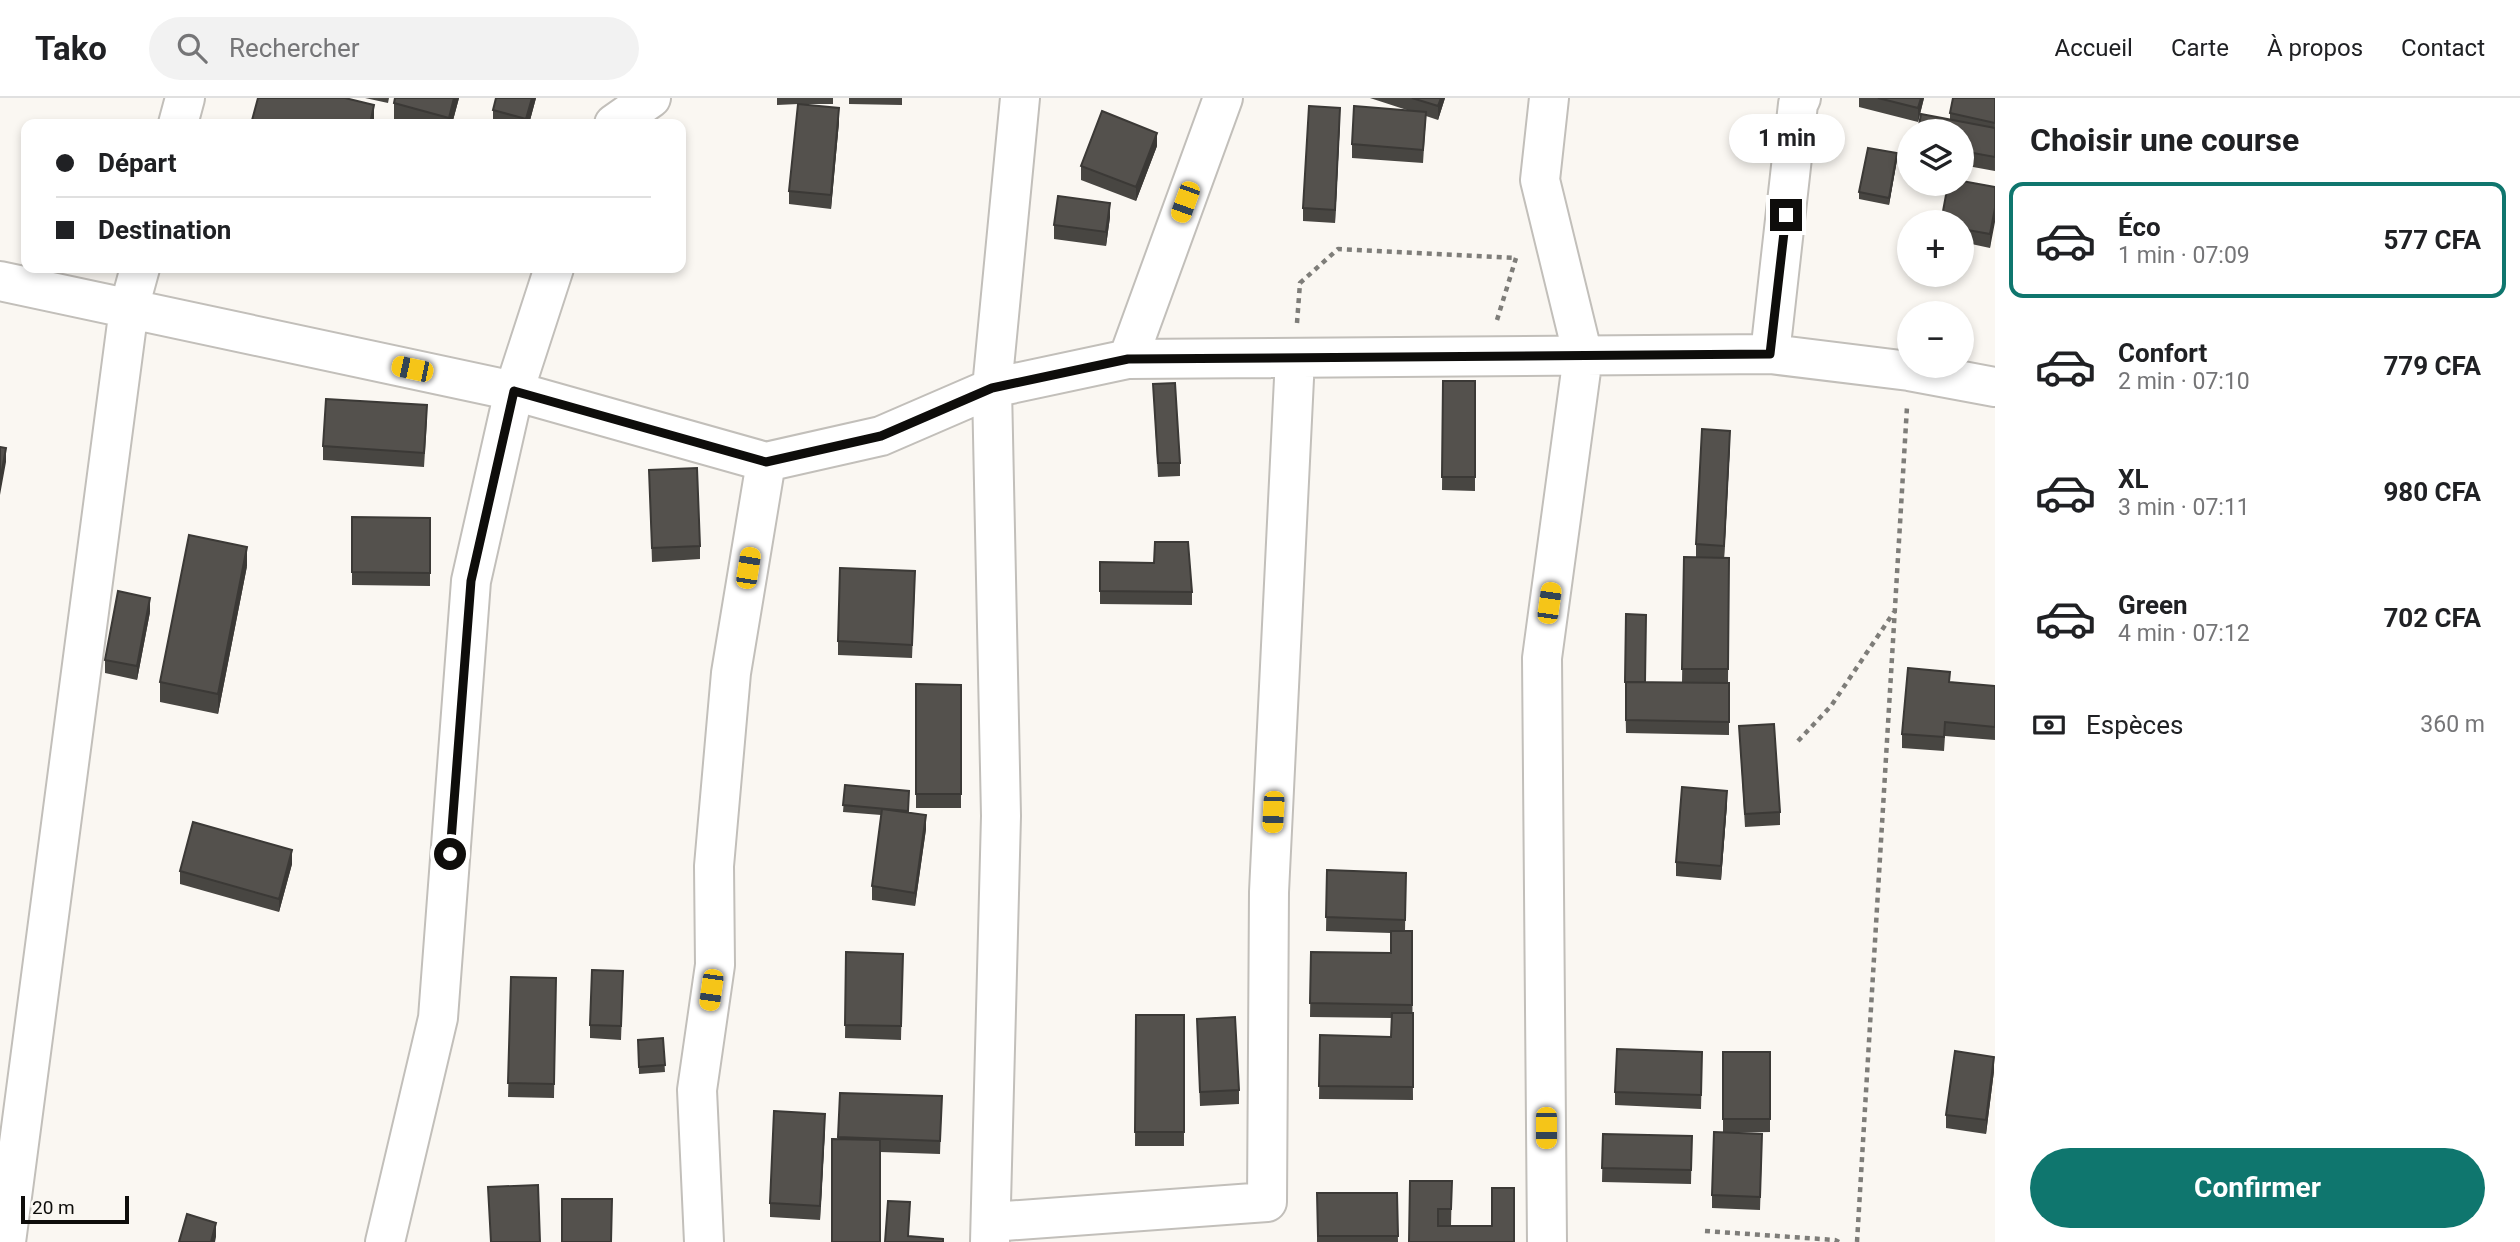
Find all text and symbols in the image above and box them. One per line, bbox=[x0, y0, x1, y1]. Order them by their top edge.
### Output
search box bbox=[149, 17, 639, 80]
text: Tako bbox=[35, 29, 107, 68]
icon: search bbox=[173, 29, 211, 67]
text: Rechercher bbox=[229, 33, 360, 63]
text: Accueil bbox=[2054, 34, 2133, 62]
text: Carte bbox=[2171, 34, 2229, 62]
text: À propos bbox=[2267, 34, 2363, 62]
text: Contact bbox=[2401, 34, 2485, 62]
callout: 1 min bbox=[1728, 114, 1844, 162]
map controls bbox=[1897, 119, 1974, 378]
button: layers bbox=[1897, 119, 1974, 196]
text: Choisir une course bbox=[2030, 121, 2299, 159]
text: 1 min bbox=[1758, 125, 1816, 152]
text: Départ bbox=[98, 148, 176, 178]
car bbox=[1168, 179, 1203, 225]
route end bbox=[1770, 199, 1802, 231]
icon: car bbox=[2034, 209, 2097, 272]
button: + bbox=[1897, 210, 1974, 287]
text: Éco bbox=[2118, 212, 2161, 242]
text: Destination bbox=[98, 215, 231, 245]
text: 577 CFA bbox=[2383, 225, 2481, 255]
text: 1 min · 07:09 bbox=[2118, 242, 2250, 269]
button: − bbox=[1897, 301, 1974, 378]
icon: car bbox=[2034, 335, 2097, 398]
text: Confort bbox=[2118, 338, 2207, 368]
text: 779 CFA bbox=[2383, 351, 2481, 381]
car bbox=[390, 354, 435, 384]
text: 2 min · 07:10 bbox=[2118, 368, 2250, 395]
icon: car bbox=[2034, 461, 2097, 524]
text: XL bbox=[2118, 464, 2149, 494]
text: 980 CFA bbox=[2383, 477, 2481, 507]
text: 3 min · 07:11 bbox=[2118, 494, 2250, 521]
car bbox=[735, 546, 762, 590]
car bbox=[1536, 581, 1563, 625]
icon: car bbox=[2034, 587, 2097, 650]
text: Green bbox=[2118, 590, 2188, 620]
text: 702 CFA bbox=[2383, 603, 2481, 633]
text: 4 min · 07:12 bbox=[2118, 620, 2250, 647]
icon: cash bbox=[2030, 706, 2068, 744]
text: Espèces bbox=[2086, 710, 2183, 740]
text: 360 m bbox=[2420, 711, 2485, 738]
car bbox=[1262, 790, 1285, 834]
route start bbox=[434, 838, 466, 870]
car bbox=[698, 968, 725, 1012]
car bbox=[1536, 1107, 1557, 1149]
button: Confirmer bbox=[2030, 1148, 2485, 1228]
scale bar bbox=[21, 1193, 130, 1225]
text: 20 m bbox=[32, 1196, 75, 1219]

